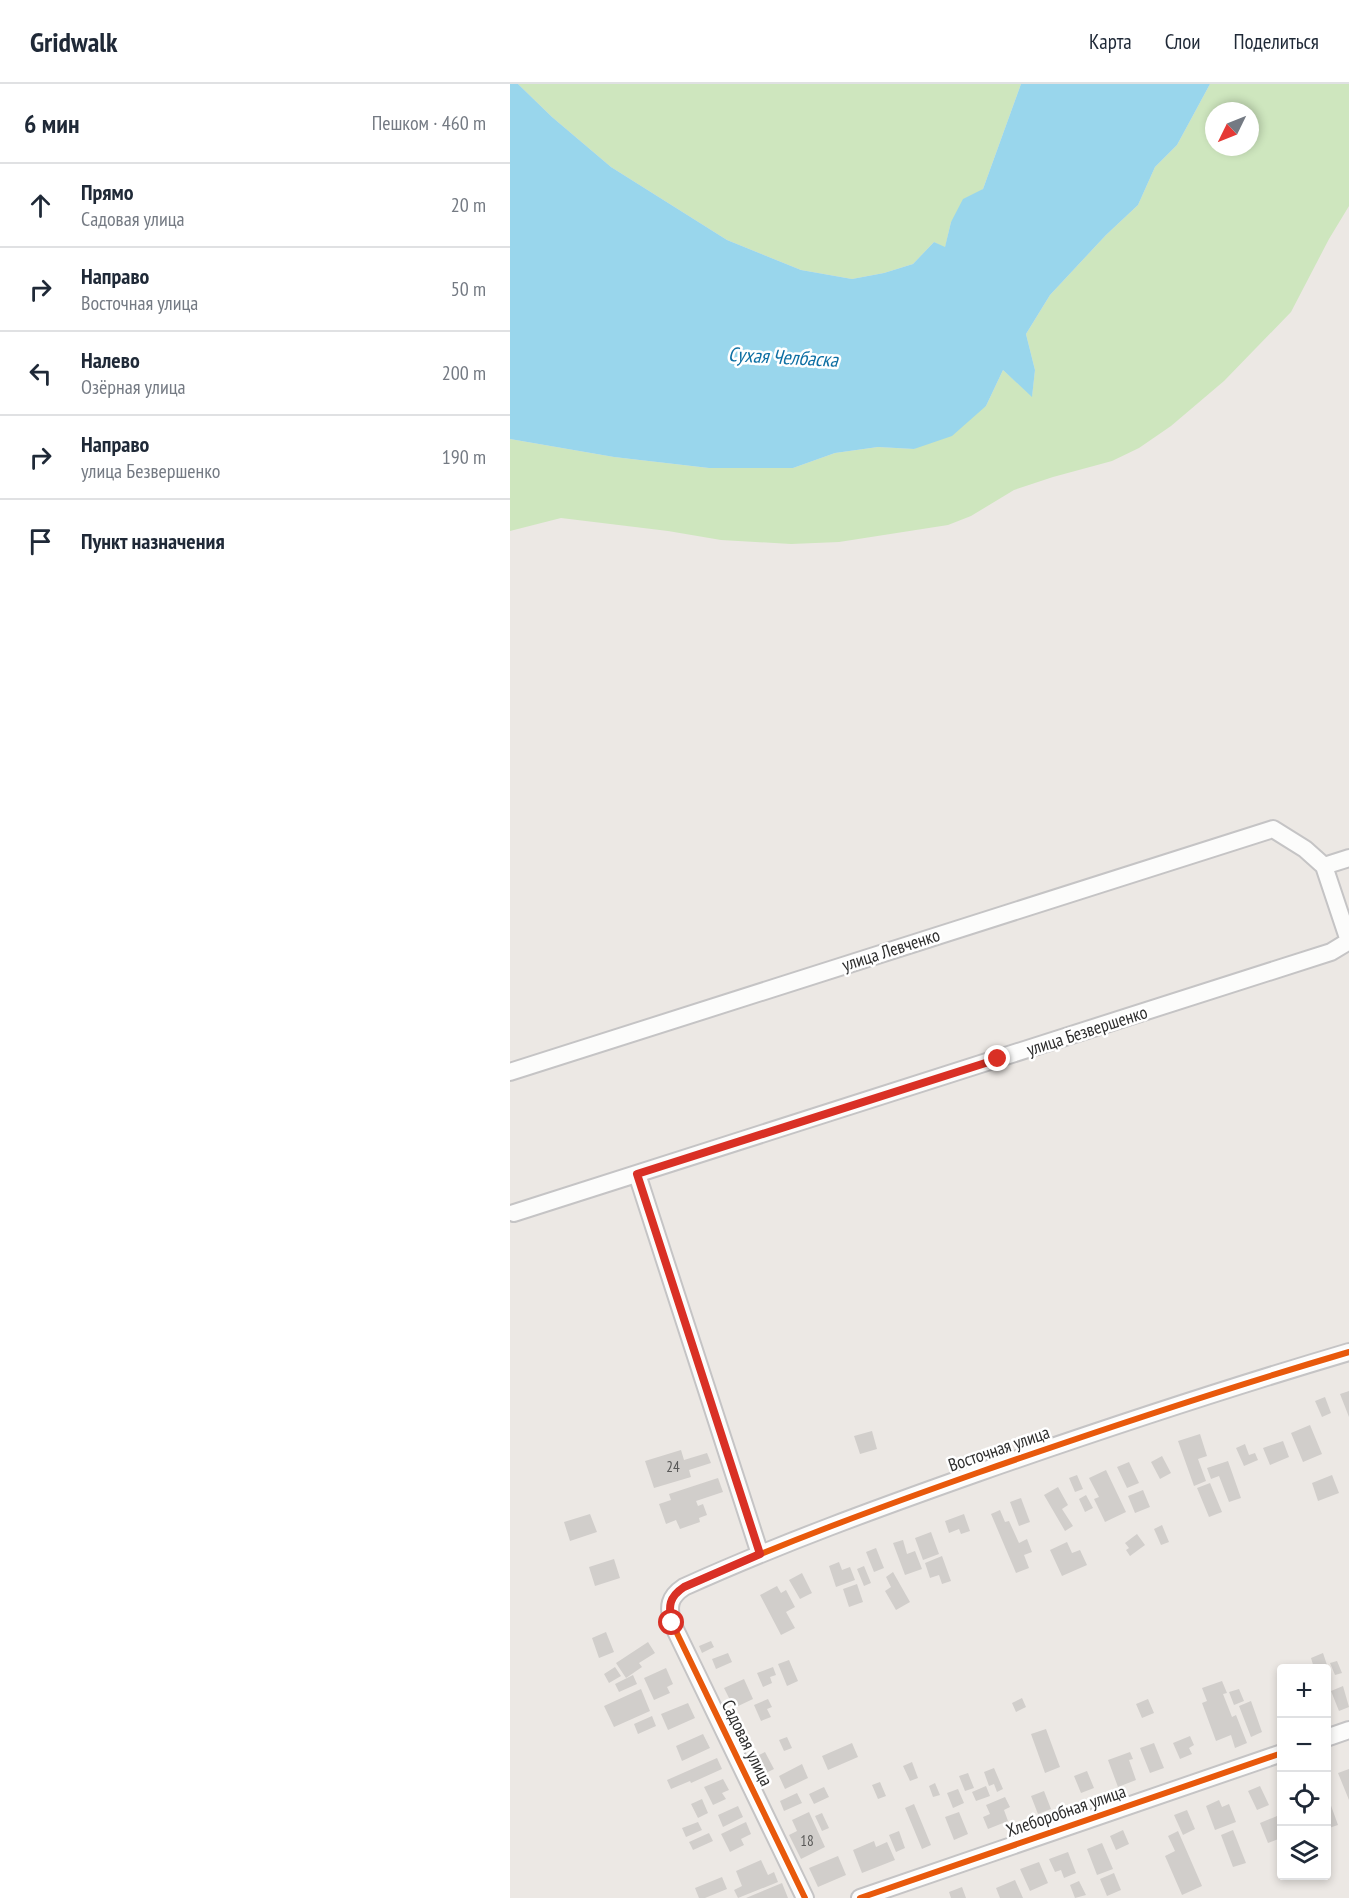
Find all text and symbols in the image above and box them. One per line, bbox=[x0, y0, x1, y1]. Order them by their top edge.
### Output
text: Gridwalk bbox=[30, 23, 118, 60]
text: Карта bbox=[1089, 28, 1132, 55]
text: Слои bbox=[1165, 28, 1200, 55]
text: Поделиться bbox=[1233, 28, 1319, 55]
north arrow bbox=[1205, 102, 1259, 156]
text: 6 мин bbox=[24, 107, 79, 140]
text: Пешком · 460 m bbox=[372, 110, 486, 136]
text: Прямо bbox=[81, 178, 134, 206]
icon: ahead bbox=[24, 189, 57, 222]
text: 20 m bbox=[451, 192, 486, 218]
text: Садовая улица bbox=[81, 206, 185, 232]
text: Направо bbox=[81, 262, 149, 290]
icon: right bbox=[24, 273, 57, 306]
text: 50 m bbox=[451, 276, 486, 302]
text: Восточная улица bbox=[81, 290, 198, 316]
water label: Сухая Челбаска bbox=[727, 341, 840, 373]
text: Налево bbox=[81, 346, 140, 374]
icon: left bbox=[24, 357, 57, 390]
text: 200 m bbox=[442, 360, 486, 386]
text: Озёрная улица bbox=[81, 374, 186, 400]
text: Направо bbox=[81, 430, 149, 458]
icon: right bbox=[24, 441, 57, 474]
text: 190 m bbox=[442, 444, 486, 470]
text: улица Безвершенко bbox=[81, 458, 221, 484]
icon: arrive bbox=[24, 525, 57, 558]
text: Пункт назначения bbox=[81, 527, 225, 555]
street label: улица Левченко bbox=[839, 923, 943, 976]
street label: улица Безвершенко bbox=[1024, 1000, 1150, 1061]
route end bbox=[984, 1045, 1010, 1071]
street label: Восточная улица bbox=[945, 1420, 1052, 1477]
house number: 24 bbox=[666, 1457, 680, 1476]
route start bbox=[658, 1609, 684, 1635]
map controls bbox=[1277, 1664, 1331, 1880]
button: + bbox=[1277, 1664, 1331, 1718]
street label: Садовая улица bbox=[717, 1696, 778, 1790]
button: − bbox=[1277, 1718, 1331, 1772]
button: locate bbox=[1277, 1772, 1331, 1826]
street label: Хлеборобная улица bbox=[1003, 1779, 1129, 1842]
button: layers bbox=[1277, 1826, 1331, 1880]
house number: 18 bbox=[800, 1831, 814, 1850]

